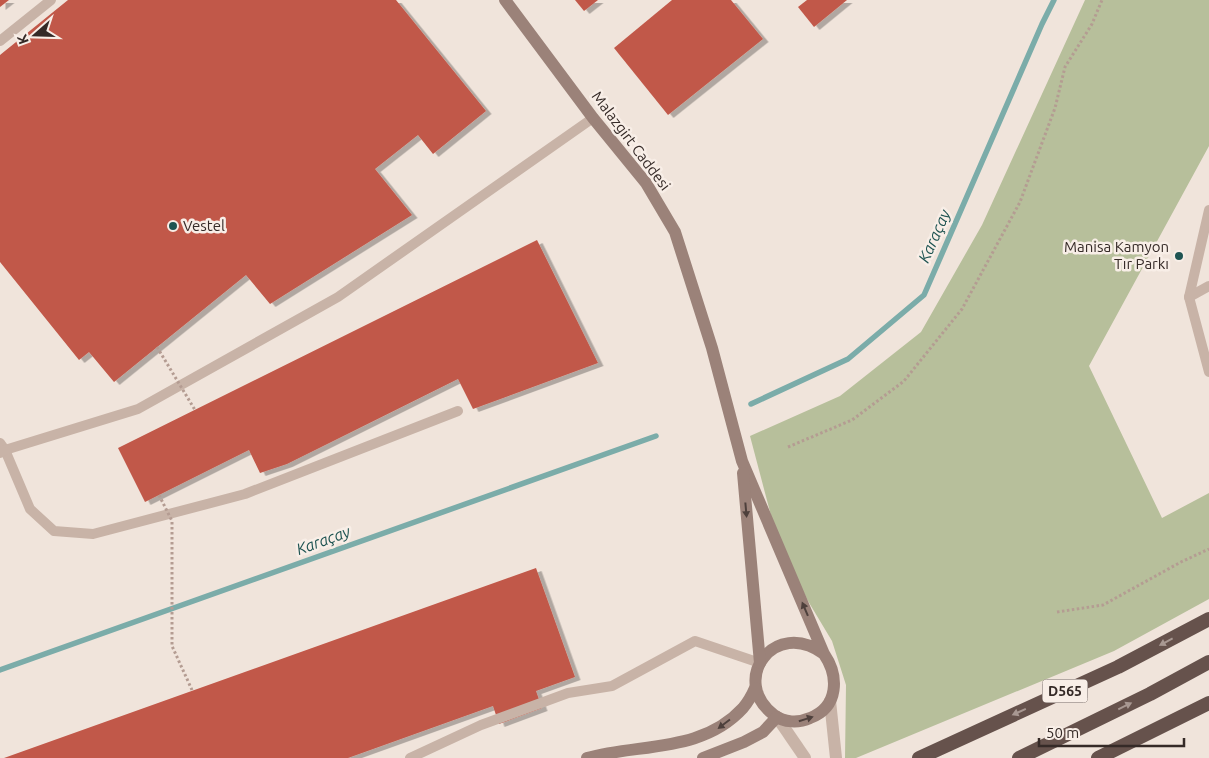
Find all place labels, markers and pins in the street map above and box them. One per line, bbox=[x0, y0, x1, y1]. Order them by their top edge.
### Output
place label: Vestel bbox=[183, 217, 225, 234]
marker: Vestel bbox=[167, 220, 179, 232]
place label: Manisa Kamyon Tır Parkı bbox=[1064, 238, 1169, 272]
marker: Manisa Kamyon Tır Parkı bbox=[1173, 250, 1185, 262]

